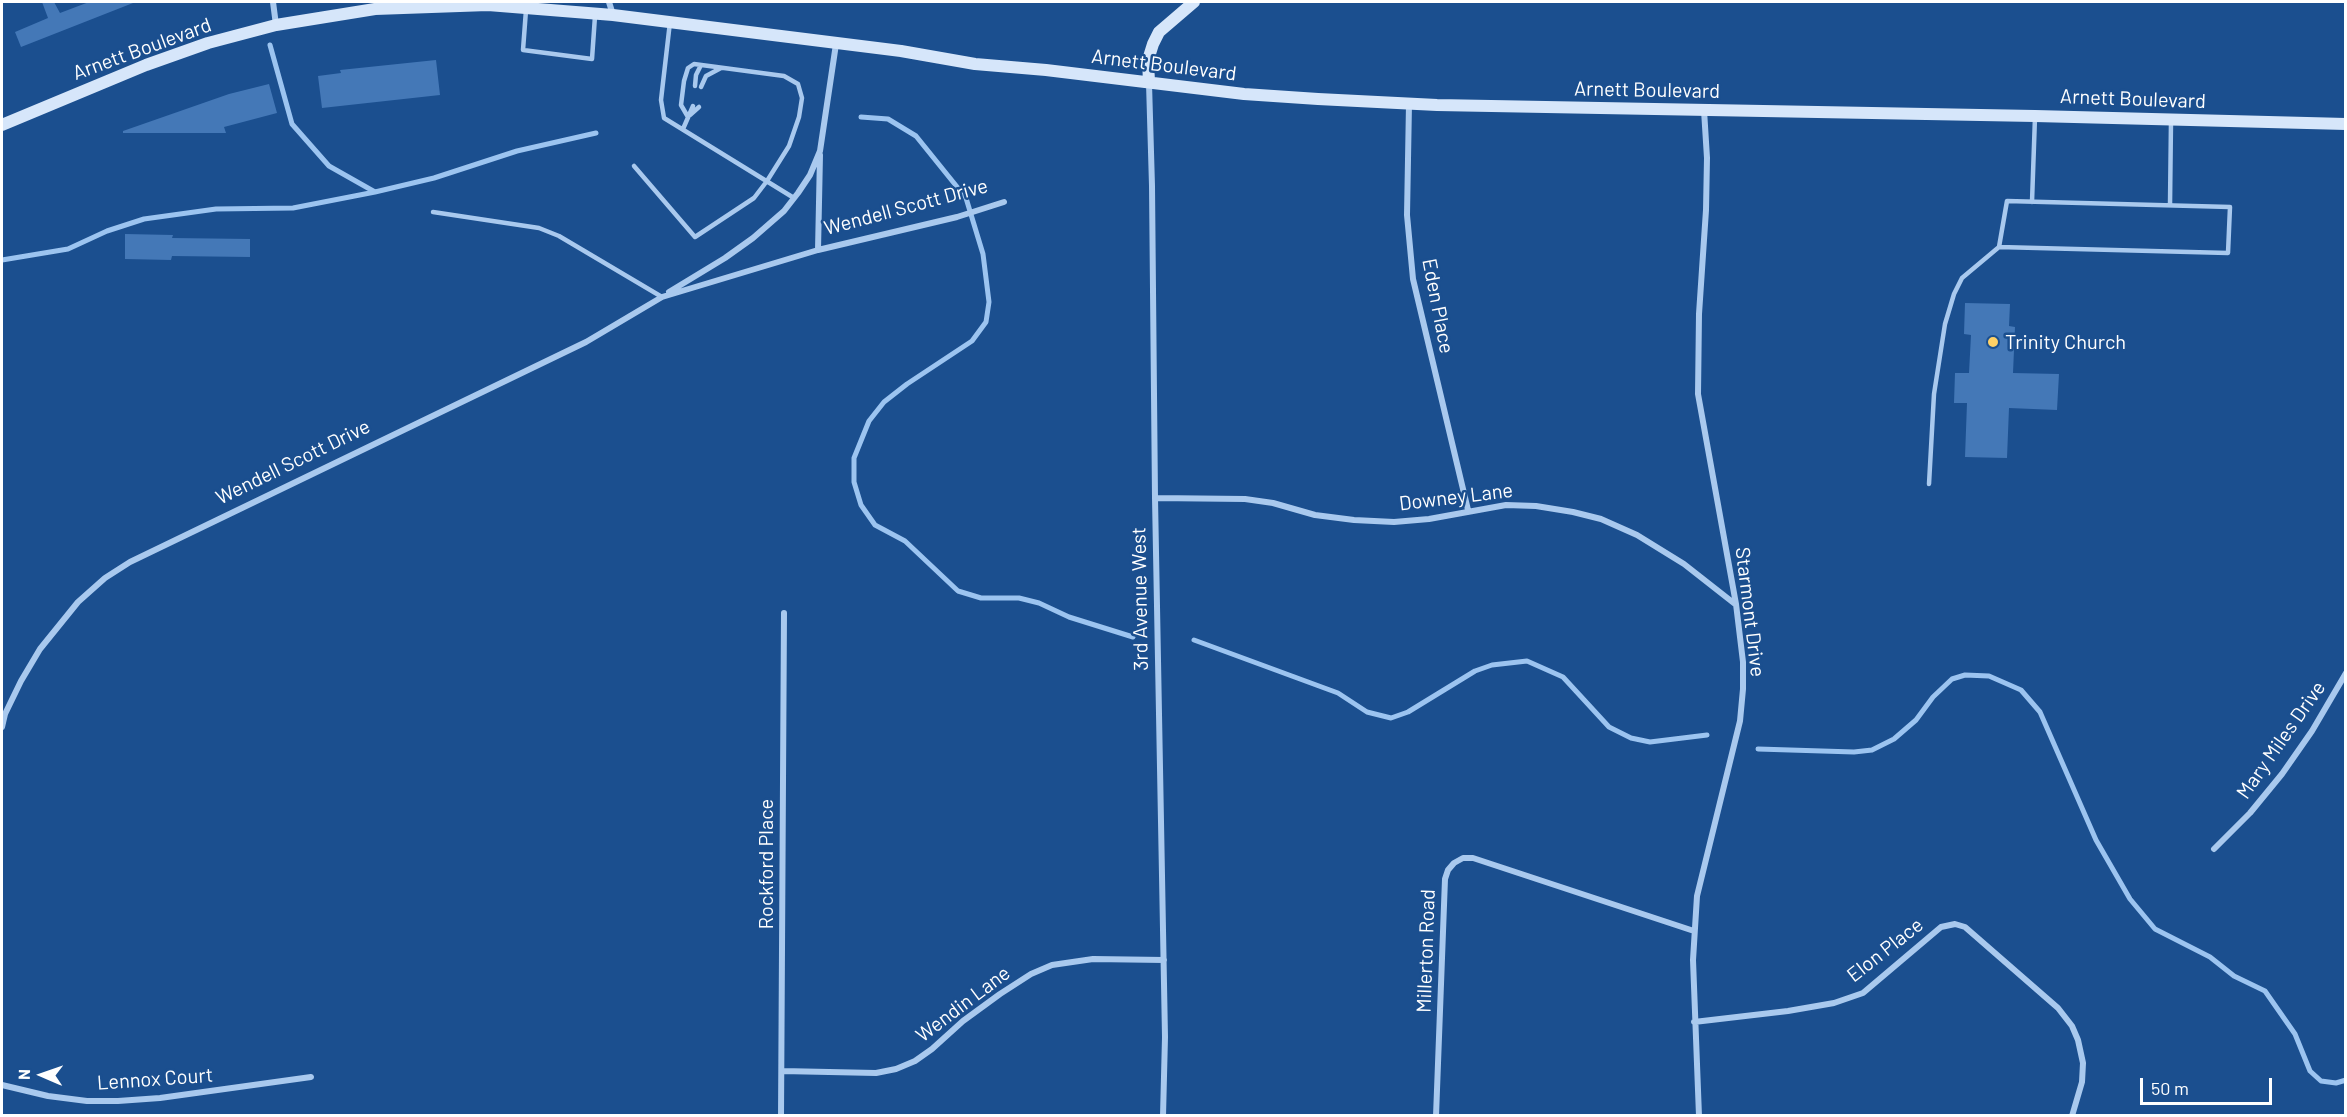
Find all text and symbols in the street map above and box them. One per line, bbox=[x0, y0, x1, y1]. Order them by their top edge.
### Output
street label: Arnett Boulevard bbox=[69, 13, 215, 85]
street label: Arnett Boulevard bbox=[1090, 44, 1238, 86]
street label: Arnett Boulevard bbox=[1574, 77, 1720, 103]
street label: Arnett Boulevard bbox=[2060, 84, 2206, 114]
street label: Wendell Scott Drive bbox=[821, 174, 991, 240]
street label: Eden Place bbox=[1417, 257, 1459, 355]
place label: Trinity Church bbox=[2005, 330, 2126, 354]
marker: Trinity Church bbox=[1986, 335, 2000, 349]
street label: Wendell Scott Drive bbox=[212, 414, 374, 510]
street label: Downey Lane bbox=[1398, 478, 1514, 516]
street label: 3rd Avenue West bbox=[1127, 527, 1153, 671]
street label: Starmont Drive bbox=[1730, 546, 1770, 678]
street label: Mary Miles Drive bbox=[2232, 676, 2330, 804]
street label: Rockford Place bbox=[754, 799, 778, 929]
street label: Millerton Road bbox=[1412, 889, 1440, 1013]
street label: Elon Place bbox=[1842, 913, 1928, 987]
street label: Wendin Lane bbox=[911, 961, 1015, 1047]
north arrow bbox=[12, 1045, 72, 1105]
street label: Lennox Court bbox=[96, 1063, 214, 1095]
scale bar bbox=[2143, 1066, 2275, 1104]
text: N bbox=[14, 1069, 33, 1080]
text: 50 m bbox=[2151, 1077, 2189, 1099]

